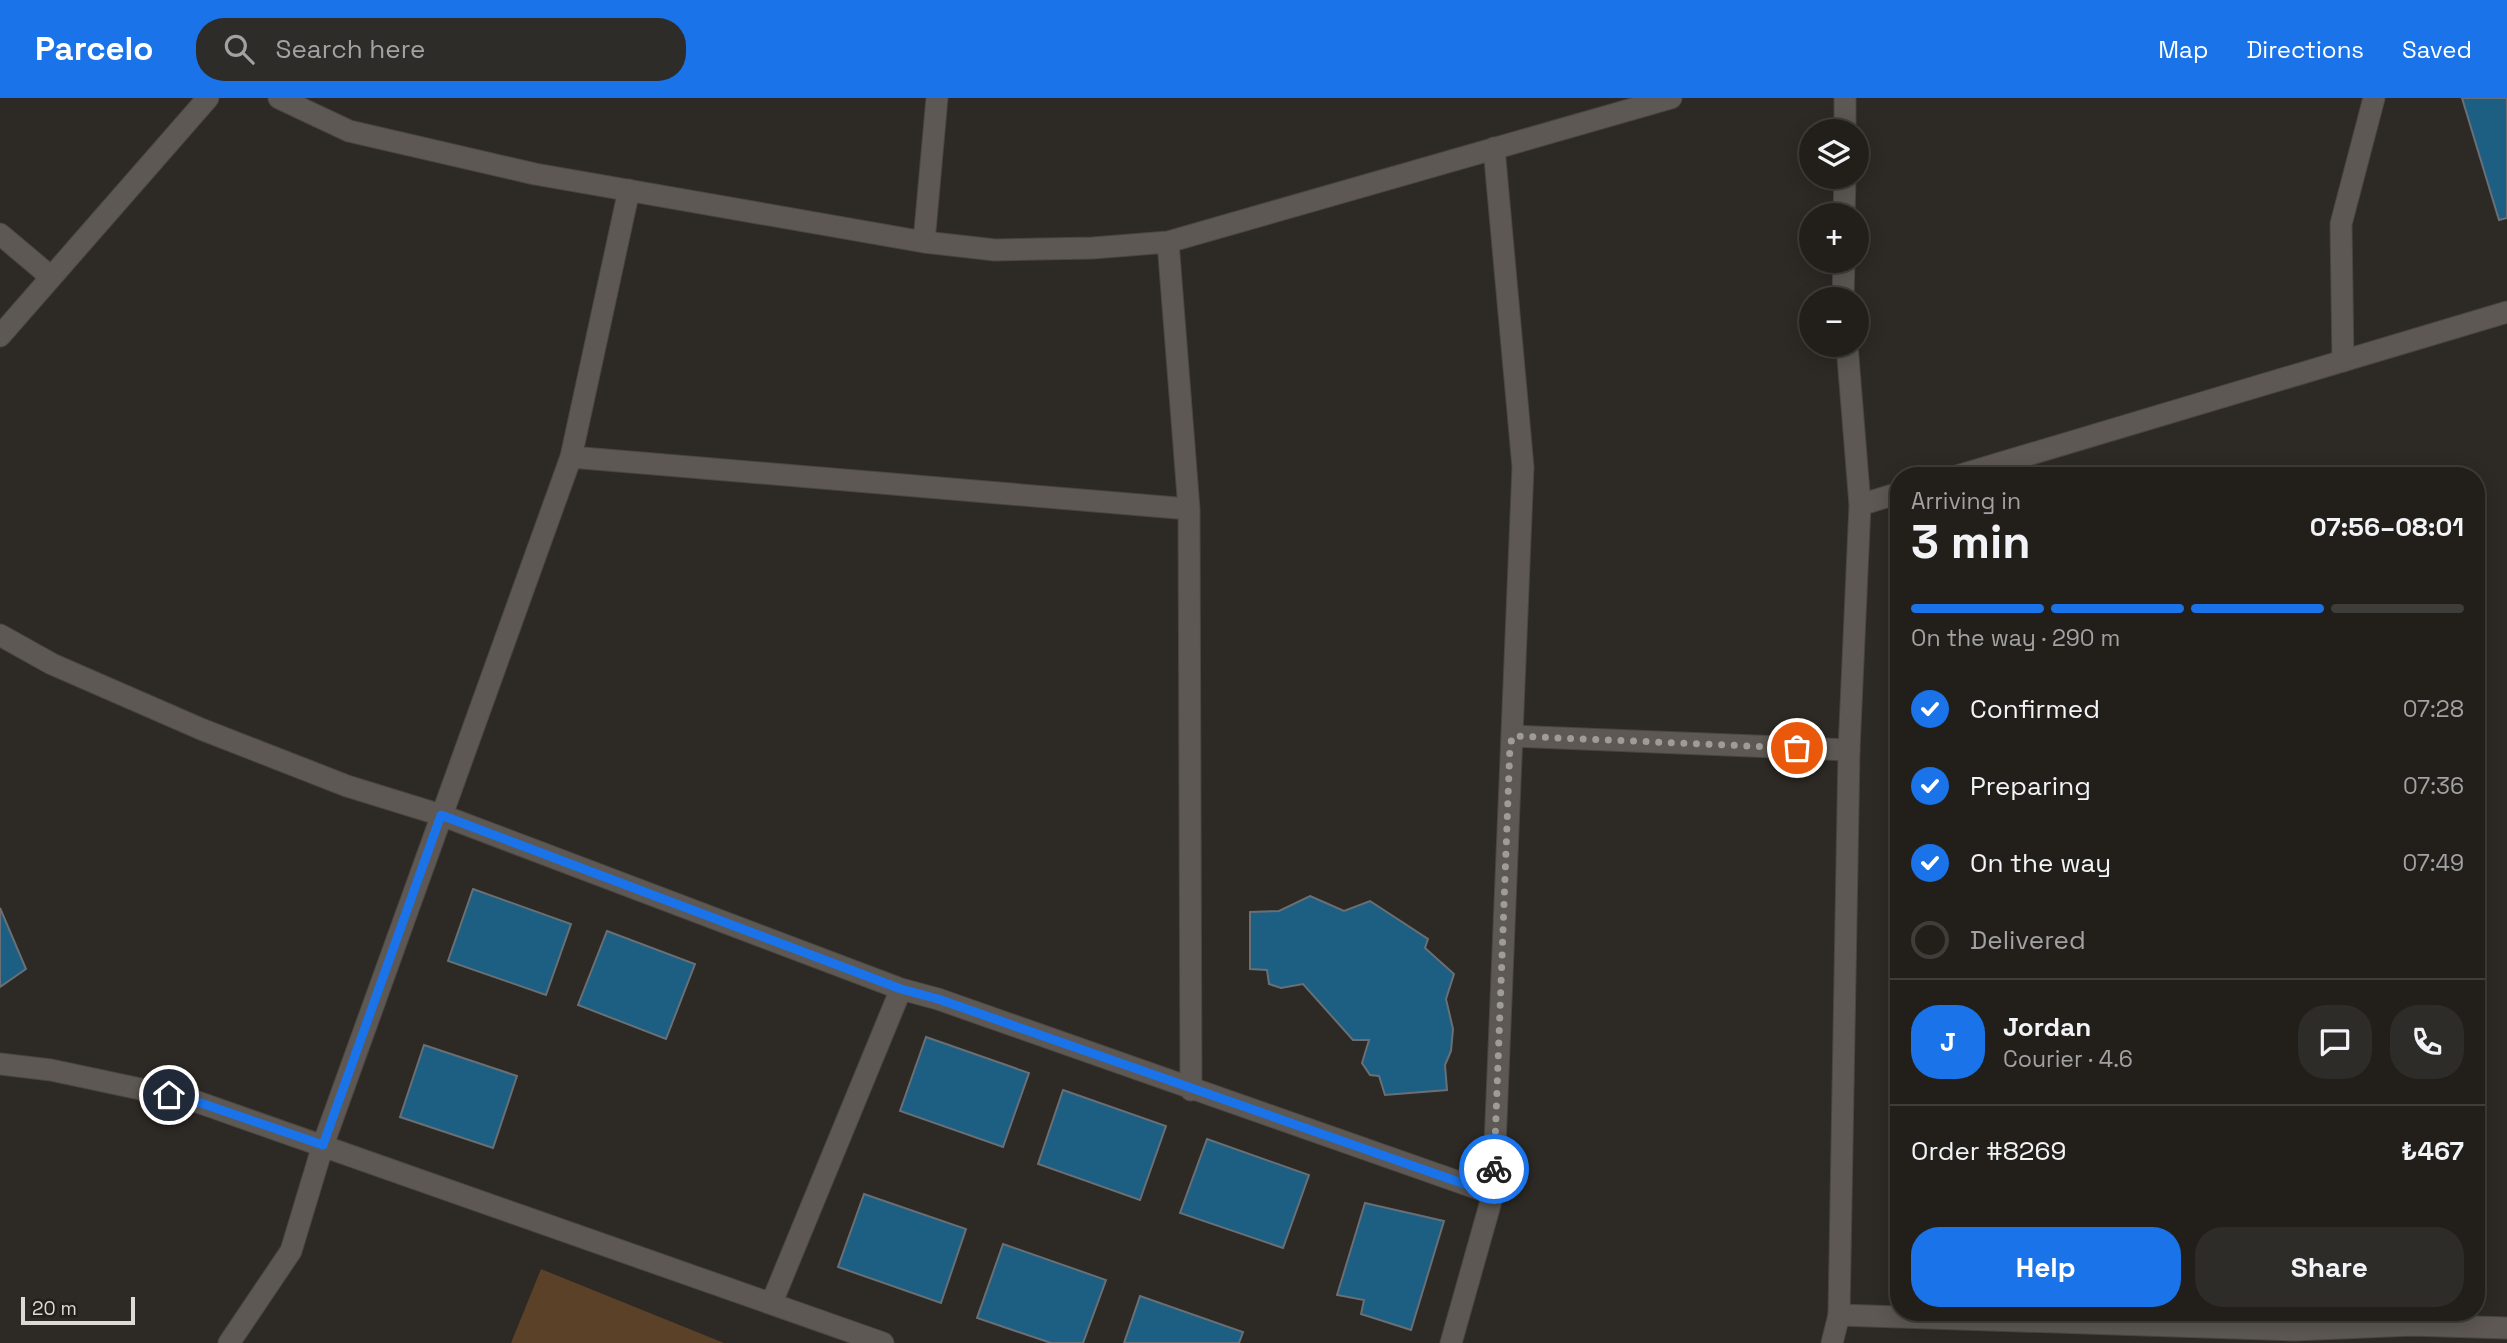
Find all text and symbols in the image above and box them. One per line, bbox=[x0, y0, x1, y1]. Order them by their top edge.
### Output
search box bbox=[196, 18, 686, 81]
text: Parcelo bbox=[35, 28, 154, 70]
icon: search bbox=[220, 30, 258, 68]
text: Search here bbox=[276, 32, 425, 66]
text: Map bbox=[2158, 34, 2208, 65]
text: Directions bbox=[2246, 34, 2364, 65]
text: Saved bbox=[2402, 34, 2472, 65]
map controls bbox=[1799, 119, 1869, 357]
button: layers bbox=[1799, 119, 1869, 189]
button: + bbox=[1799, 203, 1869, 273]
button: − bbox=[1799, 287, 1869, 357]
text: Arriving in bbox=[1911, 486, 2021, 516]
text: 07:56–08:01 bbox=[2310, 510, 2464, 544]
text: 3 min bbox=[1911, 513, 2031, 571]
text: On the way · 290 m bbox=[1911, 623, 2120, 653]
icon: check bbox=[1911, 690, 1949, 728]
text: Confirmed bbox=[1970, 692, 2100, 726]
text: 07:28 bbox=[2403, 694, 2464, 724]
pin bbox=[1767, 718, 1827, 778]
icon: bag bbox=[1778, 729, 1816, 767]
icon: check bbox=[1911, 767, 1949, 805]
text: Preparing bbox=[1970, 769, 2091, 803]
text: 07:36 bbox=[2403, 771, 2464, 801]
icon: check bbox=[1911, 844, 1949, 882]
text: On the way bbox=[1970, 846, 2111, 880]
text: 07:49 bbox=[2402, 848, 2464, 878]
text: Delivered bbox=[1970, 923, 2086, 957]
button: chat bbox=[2298, 1005, 2372, 1079]
button: phone bbox=[2390, 1005, 2464, 1079]
text: Jordan bbox=[2003, 1010, 2091, 1044]
text: J bbox=[1940, 1025, 1956, 1059]
text: Courier · 4.6 bbox=[2003, 1044, 2133, 1074]
pin bbox=[139, 1065, 199, 1125]
icon: home bbox=[150, 1076, 188, 1114]
courier bbox=[1459, 1134, 1529, 1204]
text: Order #8269 bbox=[1911, 1134, 2066, 1168]
text: ₺467 bbox=[2401, 1134, 2464, 1168]
icon: bike bbox=[1475, 1150, 1513, 1188]
button: Help bbox=[1911, 1227, 2181, 1307]
button: Share bbox=[2195, 1227, 2464, 1307]
scale bar bbox=[21, 1294, 135, 1326]
text: 20 m bbox=[32, 1296, 77, 1321]

